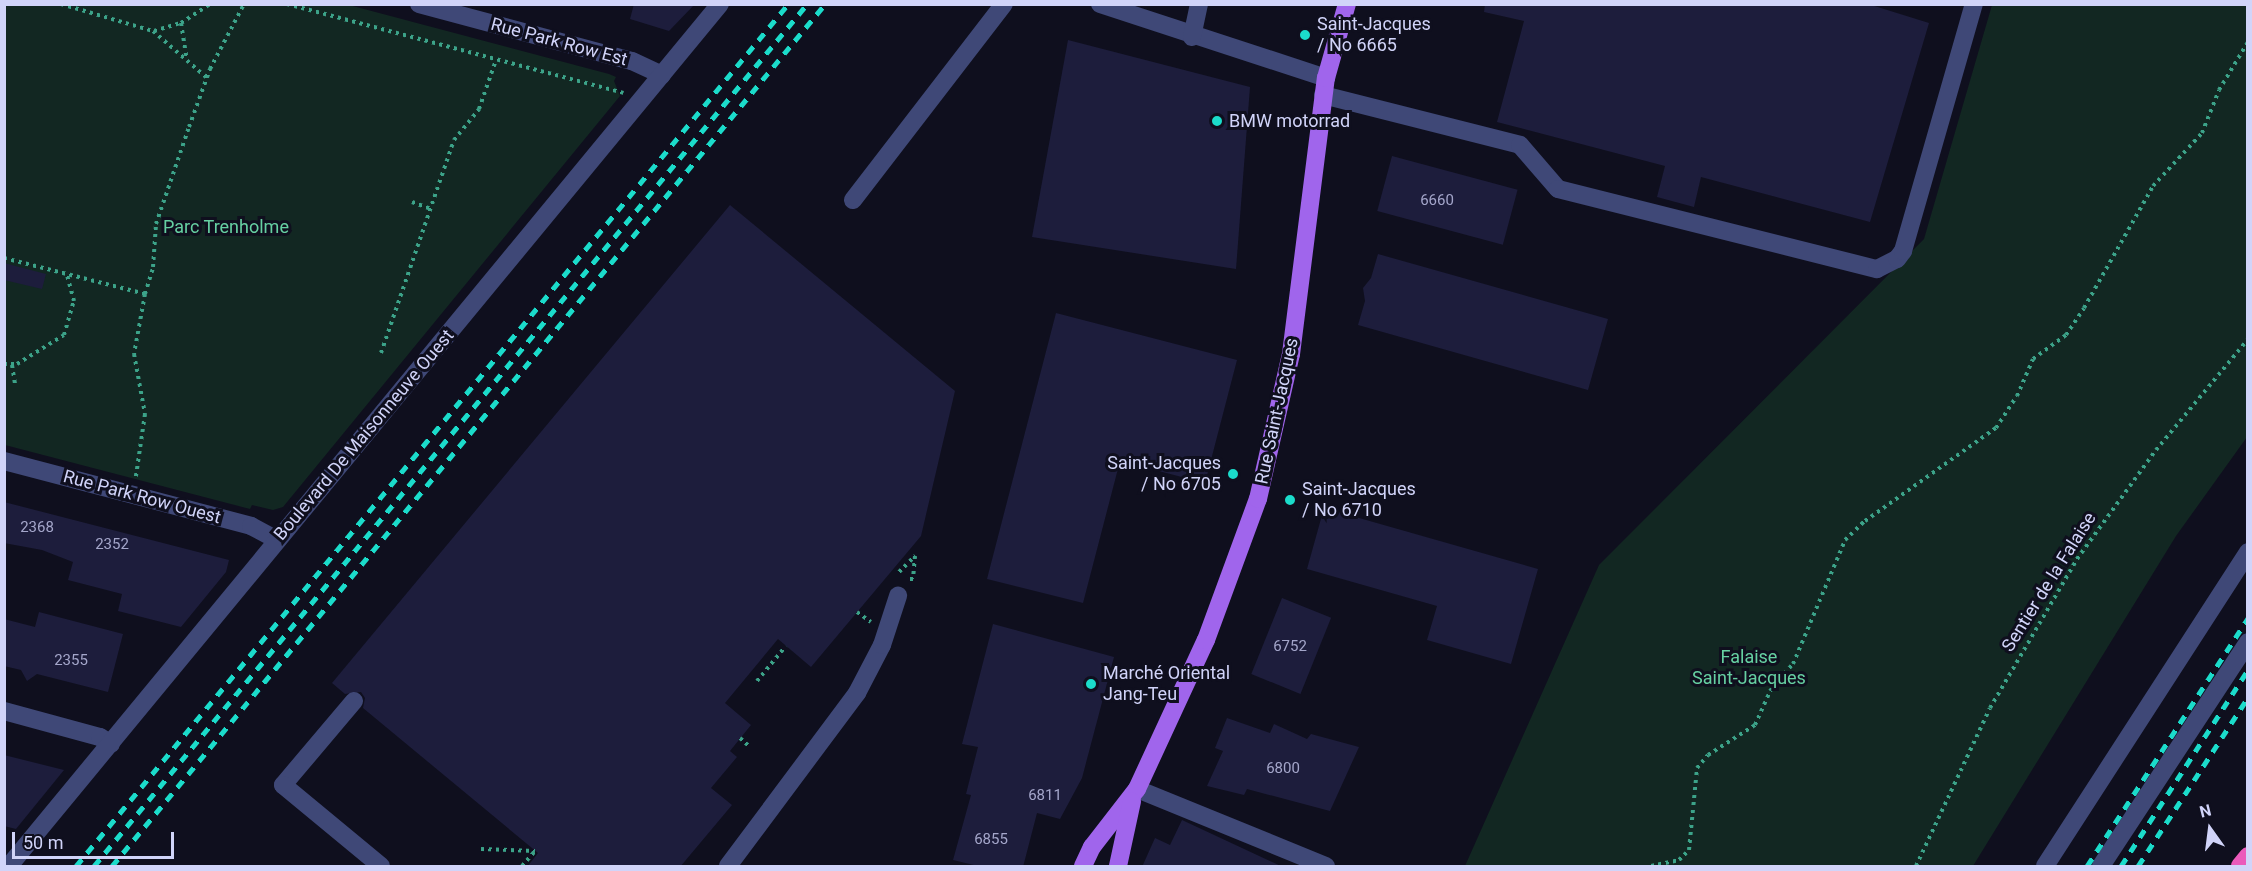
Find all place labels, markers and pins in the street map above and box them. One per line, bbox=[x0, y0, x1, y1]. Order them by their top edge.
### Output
place label: Saint-Jacques / No 6665 bbox=[1317, 14, 1431, 57]
marker: Saint-Jacques / No 6665 bbox=[1298, 28, 1312, 42]
place label: BMW motorrad bbox=[1229, 110, 1350, 132]
marker: BMW motorrad bbox=[1210, 114, 1224, 128]
place label: Saint-Jacques / No 6705 bbox=[1107, 453, 1221, 496]
marker: Saint-Jacques / No 6705 bbox=[1226, 467, 1240, 481]
place label: Saint-Jacques / No 6710 bbox=[1302, 479, 1416, 522]
marker: Saint-Jacques / No 6710 bbox=[1283, 493, 1297, 507]
place label: Marché Oriental Jang-Teu bbox=[1103, 663, 1230, 706]
marker: Marché Oriental Jang-Teu bbox=[1084, 677, 1098, 691]

